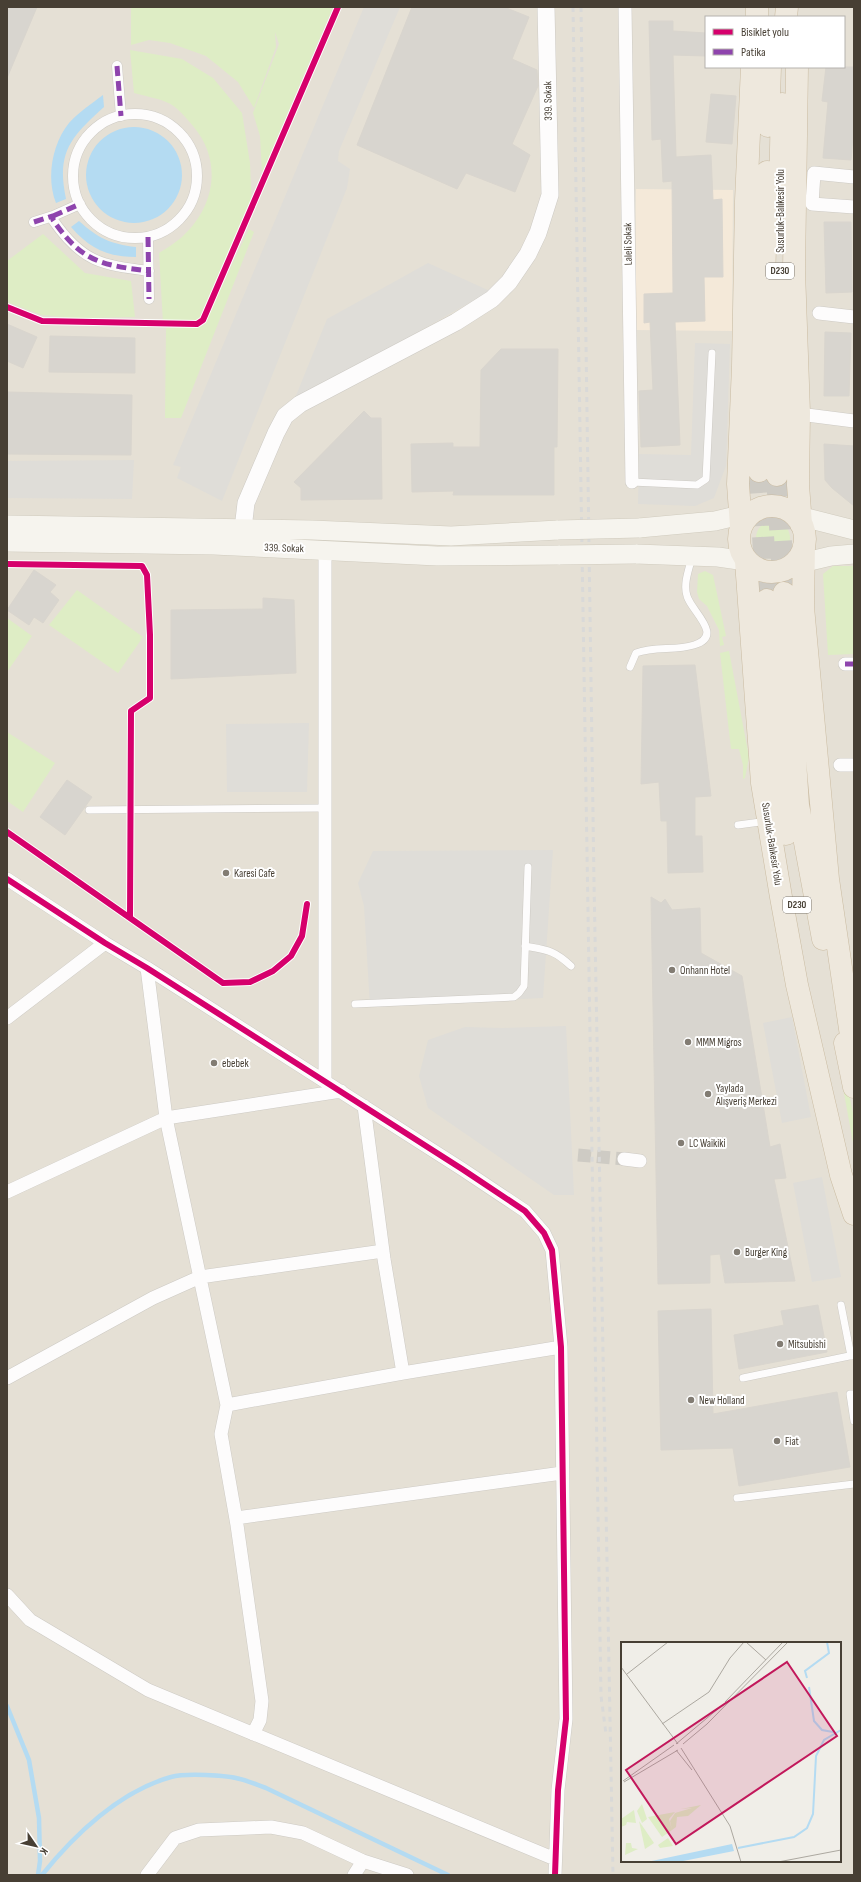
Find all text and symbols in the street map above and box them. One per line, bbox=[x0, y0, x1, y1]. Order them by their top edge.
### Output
legend bbox=[705, 16, 845, 68]
text: Bisiklet yolu bbox=[741, 25, 789, 40]
text: Patika bbox=[741, 45, 766, 60]
street label: 339. Sokak bbox=[541, 80, 555, 121]
street label: Susurluk-Balıkesir Yolu bbox=[774, 169, 787, 253]
street label: Laleli Sokak bbox=[621, 222, 635, 265]
road number: D230 bbox=[766, 263, 794, 279]
street label: 339. Sokak bbox=[264, 541, 305, 555]
street label: Susurluk-Balıkesir Yolu bbox=[759, 802, 785, 887]
place label: Karesi Cafe bbox=[234, 867, 275, 880]
marker: Karesi Cafe bbox=[221, 868, 231, 878]
road number: D230 bbox=[783, 897, 811, 913]
place label: Onhann Hotel bbox=[680, 964, 730, 977]
marker: Onhann Hotel bbox=[667, 965, 677, 975]
place label: MMM Migros bbox=[696, 1036, 742, 1049]
marker: MMM Migros bbox=[683, 1037, 693, 1047]
place label: ebebek bbox=[222, 1057, 249, 1070]
marker: ebebek bbox=[209, 1058, 219, 1068]
place label: Yaylada Alışveriş Merkezi bbox=[715, 1082, 777, 1108]
marker: Yaylada Alışveriş Merkezi bbox=[703, 1089, 713, 1099]
place label: LC Waikiki bbox=[689, 1137, 726, 1150]
marker: LC Waikiki bbox=[676, 1138, 686, 1148]
place label: Burger King bbox=[745, 1246, 788, 1259]
marker: Burger King bbox=[732, 1247, 742, 1257]
place label: Mitsubishi bbox=[788, 1338, 826, 1351]
marker: Mitsubishi bbox=[775, 1339, 785, 1349]
place label: New Holland bbox=[699, 1394, 745, 1407]
marker: New Holland bbox=[686, 1395, 696, 1405]
place label: Fiat bbox=[785, 1435, 800, 1448]
marker: Fiat bbox=[772, 1436, 782, 1446]
inset map bbox=[621, 1642, 841, 1862]
north arrow bbox=[16, 1826, 56, 1866]
text: K bbox=[37, 1845, 51, 1858]

